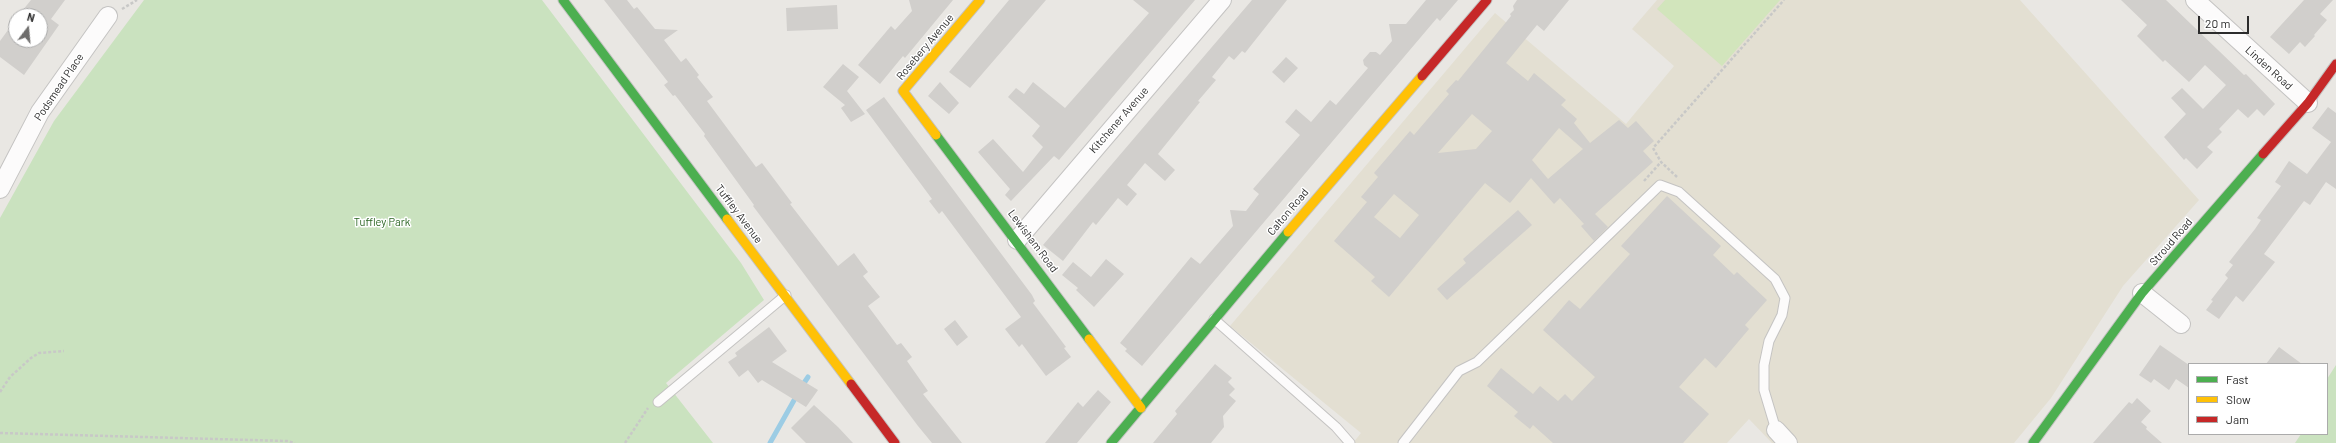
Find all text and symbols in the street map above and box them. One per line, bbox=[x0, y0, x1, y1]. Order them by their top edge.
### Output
north arrow bbox=[8, 8, 48, 48]
scale bar bbox=[2200, 8, 2251, 34]
text: N bbox=[26, 10, 36, 24]
street label: Rosebery Avenue bbox=[894, 11, 956, 83]
text: 20 m bbox=[2205, 16, 2231, 30]
street label: Linden Road bbox=[2243, 43, 2295, 93]
street label: Podsmead Place bbox=[32, 51, 86, 123]
street label: Kitchener Avenue bbox=[1087, 84, 1151, 156]
street label: Tuffley Avenue bbox=[713, 182, 765, 246]
street label: Calton Road bbox=[1265, 186, 1311, 238]
street label: Lewisham Road bbox=[1005, 207, 1061, 275]
park label: Tuffley Park bbox=[354, 215, 410, 229]
street label: Stroud Road bbox=[2147, 215, 2195, 269]
legend bbox=[2188, 363, 2328, 435]
text: Fast bbox=[2226, 372, 2249, 386]
text: Slow bbox=[2226, 392, 2251, 406]
text: Jam bbox=[2226, 412, 2249, 426]

